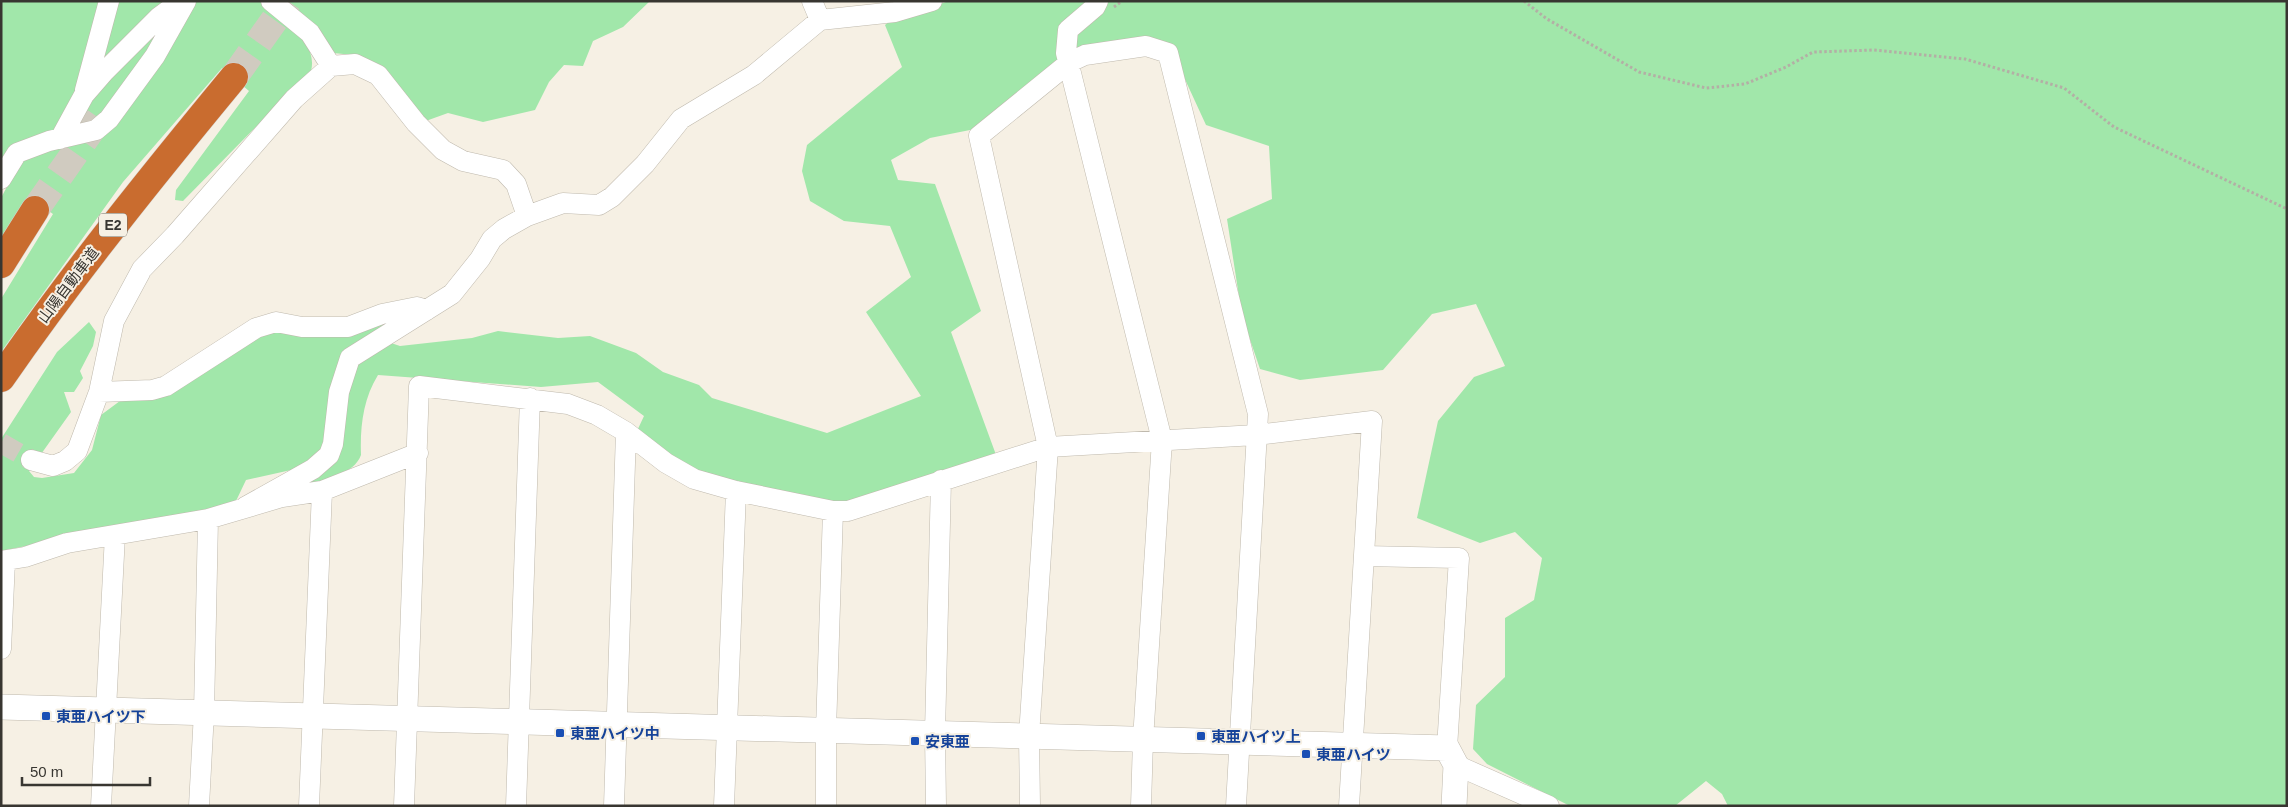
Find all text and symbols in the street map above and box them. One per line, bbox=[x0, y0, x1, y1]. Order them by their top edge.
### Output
road number: E2 bbox=[99, 214, 127, 236]
street label: 山陽自動車道 bbox=[34, 244, 102, 326]
place label: 東亜ハイツ下 bbox=[56, 708, 146, 725]
marker: 東亜ハイツ下 bbox=[40, 710, 52, 722]
place label: 東亜ハイツ中 bbox=[570, 725, 660, 742]
marker: 東亜ハイツ中 bbox=[554, 727, 566, 739]
place label: 東亜ハイツ上 bbox=[1211, 728, 1301, 745]
marker: 東亜ハイツ上 bbox=[1195, 730, 1207, 742]
place label: 安東亜 bbox=[925, 733, 970, 750]
marker: 安東亜 bbox=[909, 735, 921, 747]
place label: 東亜ハイツ bbox=[1316, 746, 1391, 763]
marker: 東亜ハイツ bbox=[1300, 748, 1312, 760]
scale bar bbox=[22, 754, 150, 786]
text: 50 m bbox=[30, 763, 63, 780]

